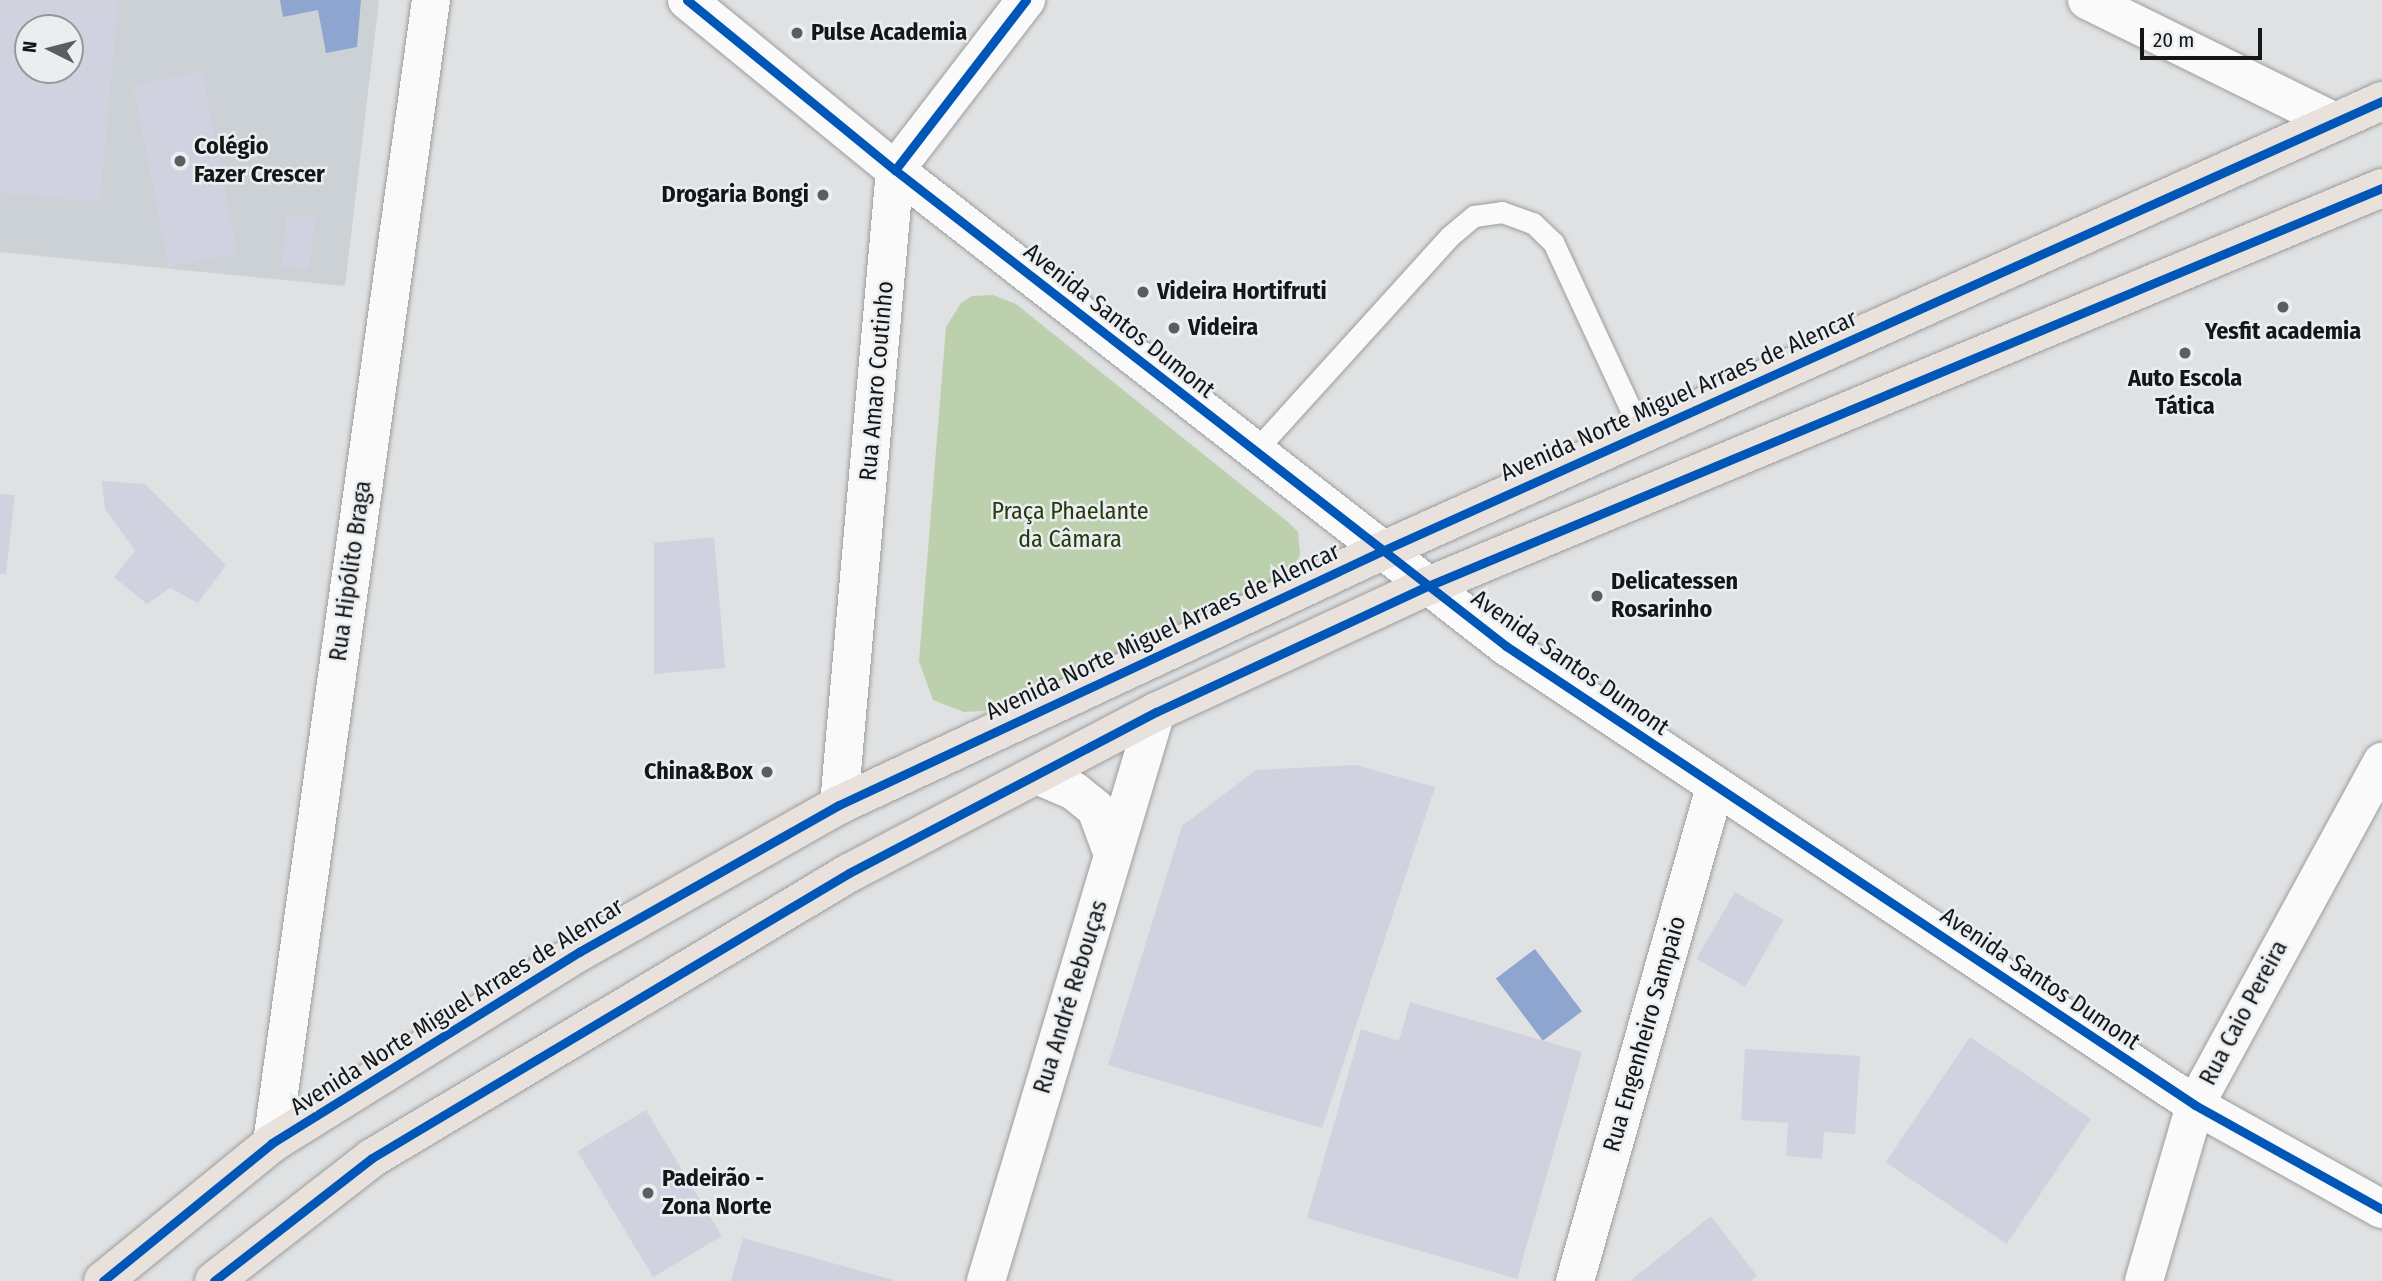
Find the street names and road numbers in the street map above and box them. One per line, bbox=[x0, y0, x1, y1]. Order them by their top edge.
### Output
street label: Avenida Santos Dumont bbox=[1018, 237, 1220, 405]
street label: Rua Amaro Coutinho bbox=[854, 280, 900, 482]
street label: Avenida Norte Miguel Arraes de Alencar bbox=[1496, 304, 1862, 488]
street label: Rua Hipólito Braga bbox=[324, 479, 378, 663]
street label: Avenida Norte Miguel Arraes de Alencar bbox=[981, 537, 1345, 727]
street label: Avenida Santos Dumont bbox=[1466, 584, 1674, 742]
street label: Avenida Norte Miguel Arraes de Alencar bbox=[285, 892, 629, 1122]
street label: Rua André Rebouças bbox=[1028, 897, 1114, 1097]
street label: Avenida Santos Dumont bbox=[1935, 902, 2145, 1056]
street label: Rua Engenheiro Sampaio bbox=[1598, 913, 1692, 1155]
street label: Rua Caio Pereira bbox=[2194, 936, 2294, 1090]

